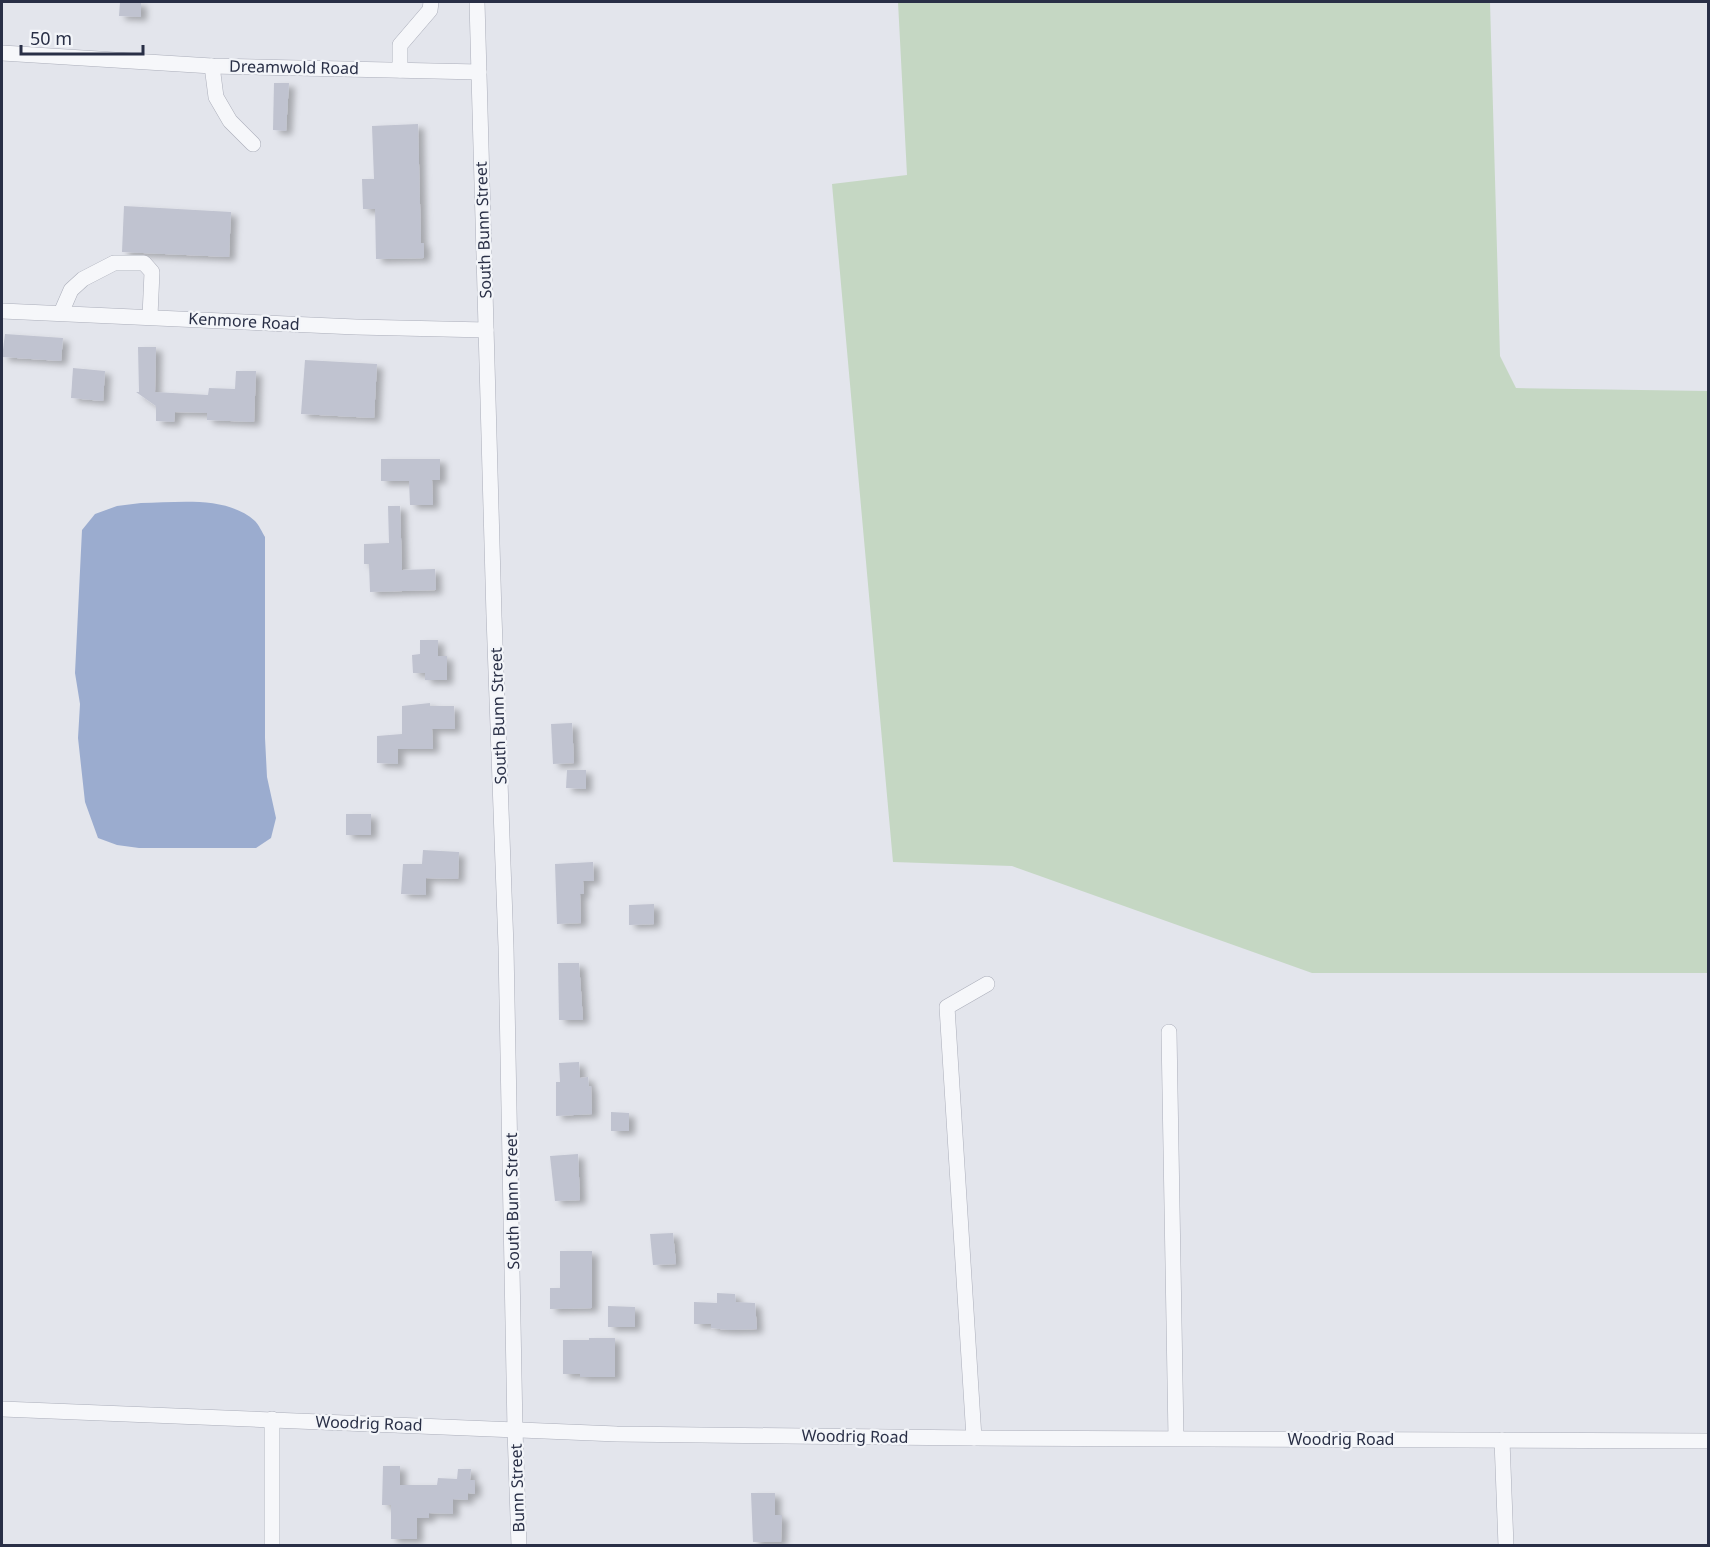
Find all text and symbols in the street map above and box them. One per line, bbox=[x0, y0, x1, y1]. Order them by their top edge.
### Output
scale bar bbox=[21, 18, 142, 56]
text: 50 m bbox=[30, 26, 72, 50]
street label: Dreamwold Road bbox=[229, 55, 359, 79]
street label: South Bunn Street bbox=[470, 161, 496, 299]
street label: Kenmore Road bbox=[188, 307, 300, 335]
street label: South Bunn Street bbox=[485, 647, 511, 785]
street label: South Bunn Street bbox=[500, 1132, 524, 1270]
street label: Woodrig Road bbox=[315, 1410, 423, 1436]
street label: Woodrig Road bbox=[801, 1424, 909, 1448]
street label: Woodrig Road bbox=[1288, 1428, 1394, 1450]
street label: Bunn Street bbox=[504, 1443, 530, 1533]

